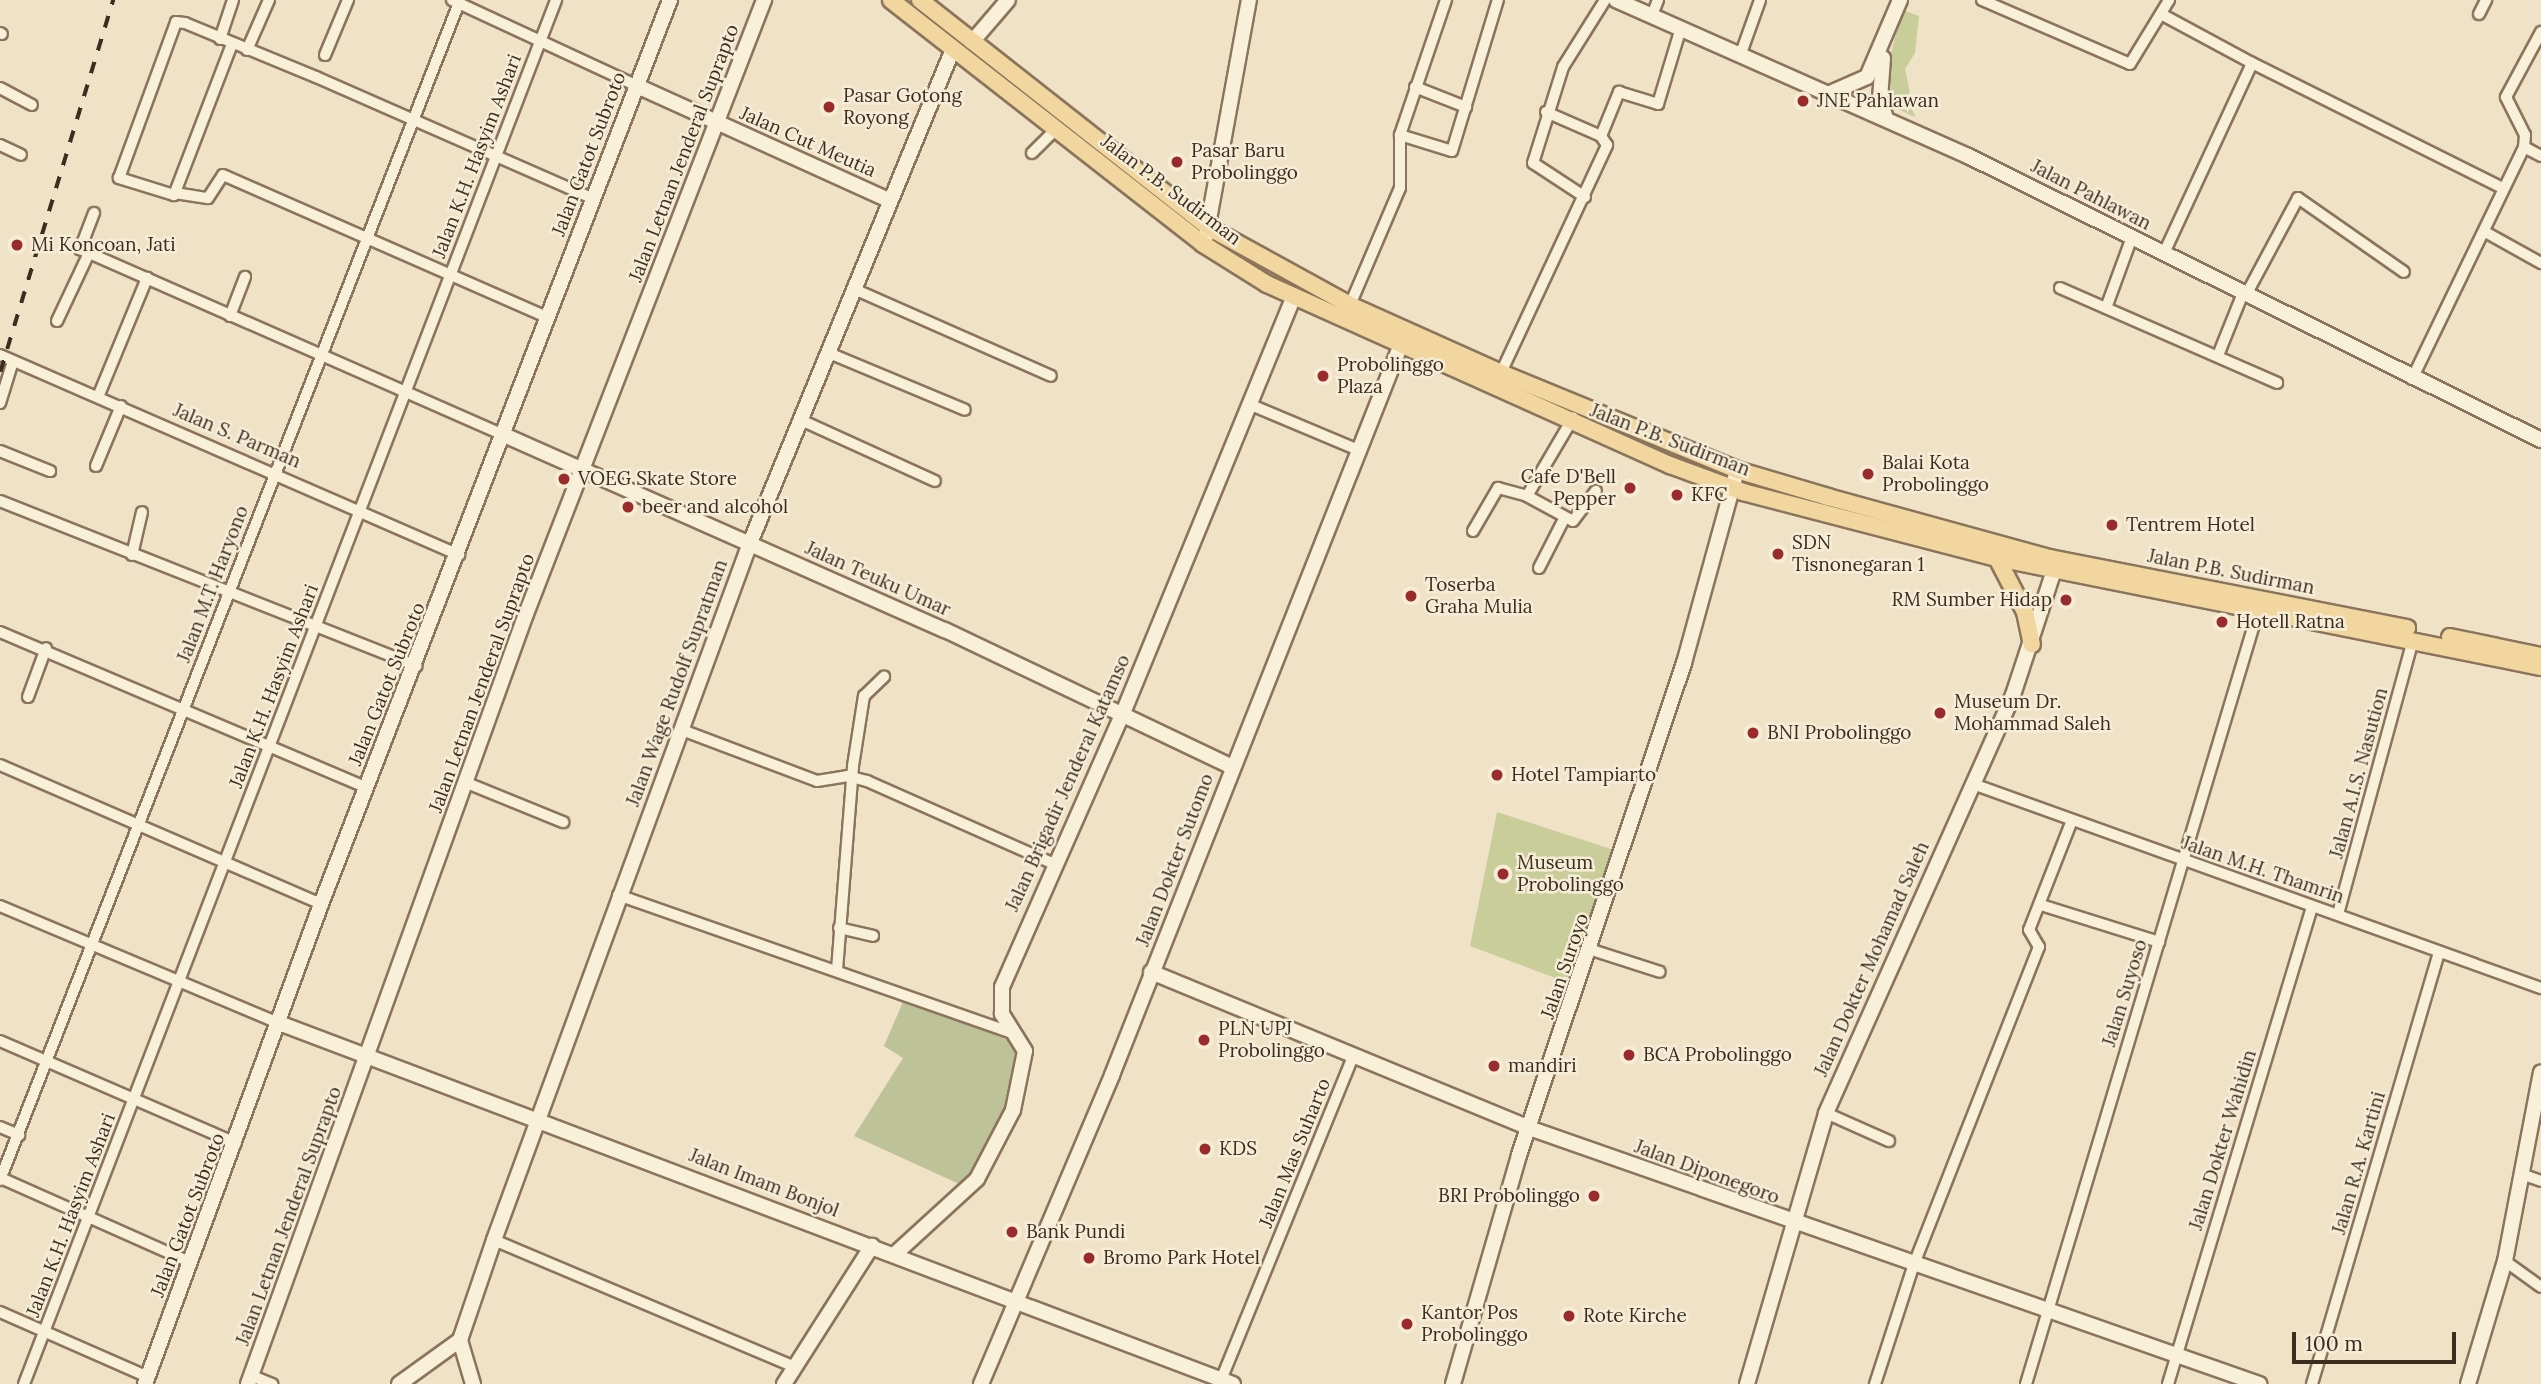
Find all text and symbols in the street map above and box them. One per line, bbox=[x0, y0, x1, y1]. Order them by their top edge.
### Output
street label: Jalan Letnan Jenderal Suprapto bbox=[624, 21, 744, 285]
street label: Jalan K.H. Hasyim Ashari bbox=[428, 51, 526, 261]
street label: Jalan Gatot Subroto bbox=[547, 69, 631, 239]
place label: Pasar Gotong Royong bbox=[843, 85, 962, 129]
place label: JNE Pahlawan bbox=[1817, 90, 1939, 112]
marker: JNE Pahlawan bbox=[1795, 93, 1811, 109]
marker: Pasar Gotong Royong bbox=[821, 99, 837, 115]
street label: Jalan Cut Meutia bbox=[736, 102, 880, 182]
street label: Jalan P.B. Sudirman bbox=[1096, 130, 1246, 250]
place label: Pasar Baru Probolinggo bbox=[1191, 140, 1298, 184]
marker: Pasar Baru Probolinggo bbox=[1169, 154, 1185, 170]
street label: Jalan Pahlawan bbox=[2027, 155, 2155, 235]
place label: Mi Koncoan, Jati bbox=[31, 234, 176, 256]
marker: Mi Koncoan, Jati bbox=[9, 237, 25, 253]
place label: Probolinggo Plaza bbox=[1337, 354, 1444, 398]
marker: Probolinggo Plaza bbox=[1315, 368, 1331, 384]
street label: Jalan S. Parman bbox=[170, 399, 304, 473]
street label: Jalan P.B. Sudirman bbox=[1587, 399, 1753, 481]
place label: Balai Kota Probolinggo bbox=[1882, 452, 1989, 496]
place label: Cafe D'Bell Pepper bbox=[1521, 466, 1616, 510]
marker: Balai Kota Probolinggo bbox=[1860, 466, 1876, 482]
place label: VOEG Skate Store bbox=[578, 468, 737, 490]
marker: VOEG Skate Store bbox=[556, 471, 572, 487]
marker: Cafe D'Bell Pepper bbox=[1622, 480, 1638, 496]
place label: KFC bbox=[1691, 484, 1728, 506]
marker: KFC bbox=[1669, 487, 1685, 503]
place label: beer and alcohol bbox=[642, 496, 788, 518]
marker: beer and alcohol bbox=[620, 499, 636, 515]
street label: Jalan M.T. Haryono bbox=[173, 502, 253, 666]
place label: Tentrem Hotel bbox=[2126, 514, 2255, 536]
marker: Tentrem Hotel bbox=[2104, 517, 2120, 533]
place label: SDN Tisnonegaran 1 bbox=[1792, 532, 1924, 576]
street label: Jalan Teuku Umar bbox=[802, 537, 954, 621]
street label: Jalan P.B. Sudirman bbox=[2146, 545, 2316, 599]
marker: SDN Tisnonegaran 1 bbox=[1770, 546, 1786, 562]
street label: Jalan Letnan Jenderal Suprapto bbox=[424, 550, 540, 816]
street label: Jalan Wage Rudolf Supratman bbox=[622, 557, 732, 809]
place label: Toserba Graha Mulia bbox=[1425, 574, 1533, 618]
street label: Jalan K.H. Hasyim Ashari bbox=[225, 581, 323, 791]
marker: Toserba Graha Mulia bbox=[1403, 588, 1419, 604]
place label: RM Sumber Hidap bbox=[1892, 589, 2052, 611]
marker: RM Sumber Hidap bbox=[2058, 592, 2074, 608]
street label: Jalan Gatot Subroto bbox=[344, 599, 430, 769]
place label: Hotell Ratna bbox=[2236, 611, 2345, 633]
marker: Hotell Ratna bbox=[2214, 614, 2230, 630]
street label: Jalan Brigadir Jenderal Katamso bbox=[1001, 651, 1135, 915]
street label: Jalan A.I.S. Nasution bbox=[2325, 685, 2393, 861]
place label: Museum Dr. Mohammad Saleh bbox=[1954, 691, 2111, 735]
marker: Museum Dr. Mohammad Saleh bbox=[1932, 705, 1948, 721]
place label: BNI Probolinggo bbox=[1767, 722, 1911, 744]
marker: BNI Probolinggo bbox=[1745, 725, 1761, 741]
place label: Hotel Tampiarto bbox=[1511, 764, 1656, 786]
marker: Hotel Tampiarto bbox=[1489, 767, 1505, 783]
street label: Jalan Dokter Sutomo bbox=[1132, 770, 1218, 950]
street label: Jalan M.H. Thamrin bbox=[2179, 832, 2347, 908]
street label: Jalan Dokter Mohamad Saleh bbox=[1810, 838, 1934, 1080]
place label: Museum Probolinggo bbox=[1517, 852, 1624, 896]
marker: Museum Probolinggo bbox=[1495, 866, 1511, 882]
street label: Jalan Suroyo bbox=[1536, 910, 1594, 1022]
street label: Jalan Suyoso bbox=[2098, 937, 2152, 1049]
place label: PLN UPJ Probolinggo bbox=[1218, 1018, 1325, 1062]
marker: PLN UPJ Probolinggo bbox=[1196, 1032, 1212, 1048]
place label: BCA Probolinggo bbox=[1643, 1044, 1792, 1066]
marker: BCA Probolinggo bbox=[1621, 1047, 1637, 1063]
street label: Jalan Dokter Wahidin bbox=[2185, 1047, 2261, 1233]
place label: mandiri bbox=[1508, 1055, 1577, 1077]
marker: mandiri bbox=[1486, 1058, 1502, 1074]
street label: Jalan Mas Suharto bbox=[1255, 1075, 1335, 1231]
street label: Jalan Letnan Jenderal Suprapto bbox=[231, 1083, 347, 1349]
street label: Jalan R.A. Kartini bbox=[2328, 1089, 2390, 1237]
street label: Jalan K.H. Hasyim Ashari bbox=[22, 1110, 120, 1320]
street label: Jalan Gatot Subroto bbox=[146, 1130, 230, 1300]
street label: Jalan Diponegoro bbox=[1631, 1135, 1783, 1209]
place label: KDS bbox=[1219, 1138, 1257, 1160]
marker: KDS bbox=[1197, 1141, 1213, 1157]
street label: Jalan Imam Bonjol bbox=[686, 1144, 842, 1222]
place label: BRI Probolinggo bbox=[1438, 1185, 1580, 1207]
marker: BRI Probolinggo bbox=[1586, 1188, 1602, 1204]
place label: Bank Pundi bbox=[1026, 1221, 1125, 1243]
marker: Bank Pundi bbox=[1004, 1224, 1020, 1240]
place label: Bromo Park Hotel bbox=[1103, 1247, 1260, 1269]
marker: Bromo Park Hotel bbox=[1081, 1250, 1097, 1266]
place label: Kantor Pos Probolinggo bbox=[1421, 1302, 1528, 1346]
place label: Rote Kirche bbox=[1583, 1305, 1687, 1327]
marker: Rote Kirche bbox=[1561, 1308, 1577, 1324]
marker: Kantor Pos Probolinggo bbox=[1399, 1316, 1415, 1332]
scale bar bbox=[2296, 1318, 2460, 1362]
text: 100 m bbox=[2305, 1330, 2363, 1357]

